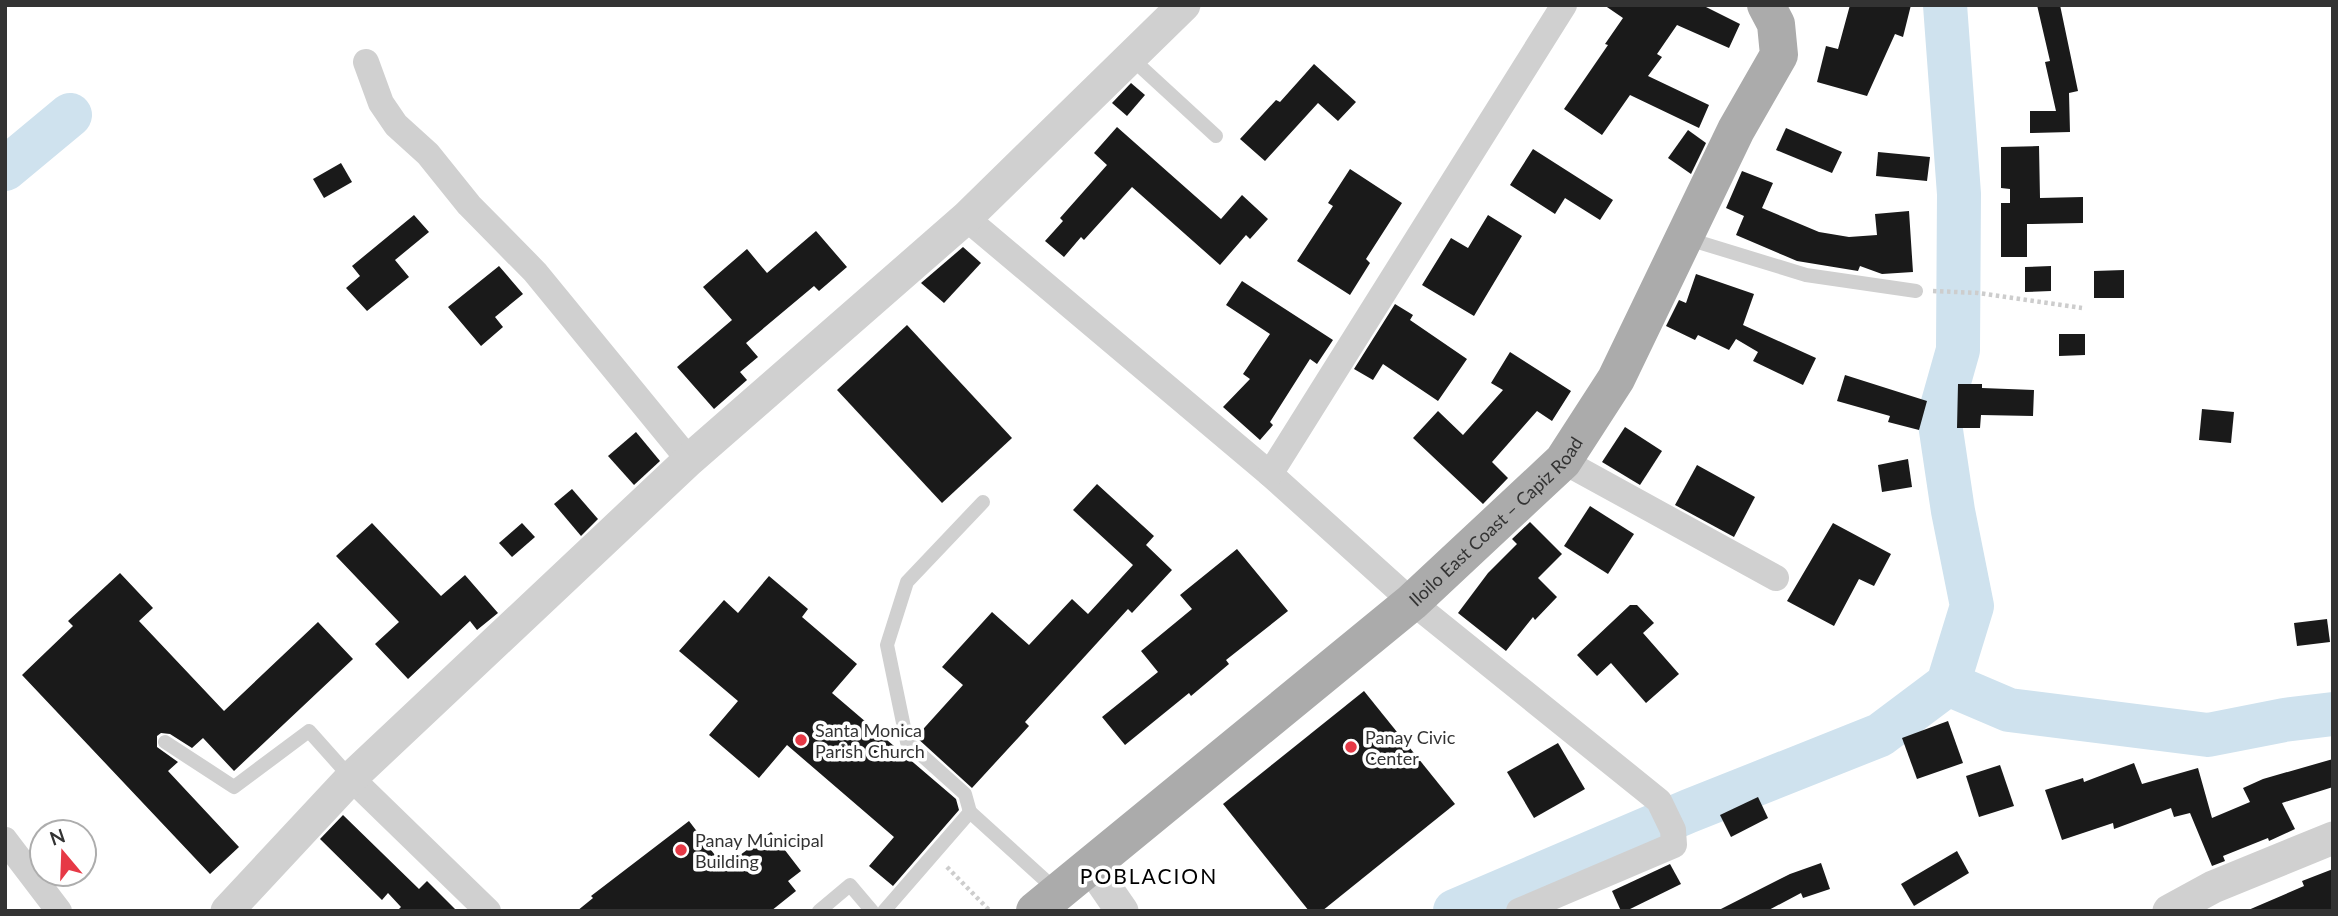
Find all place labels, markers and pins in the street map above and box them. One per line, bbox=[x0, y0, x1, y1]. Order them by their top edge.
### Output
place label: Santa Monica Parish Church bbox=[815, 719, 925, 762]
place label: Panay Civic Center bbox=[1365, 726, 1456, 769]
marker: Santa Monica Parish Church bbox=[793, 732, 809, 748]
marker: Panay Civic Center bbox=[1343, 739, 1359, 755]
place label: Panay Municipal Building bbox=[695, 829, 824, 872]
marker: Panay Municipal Building bbox=[673, 842, 689, 858]

